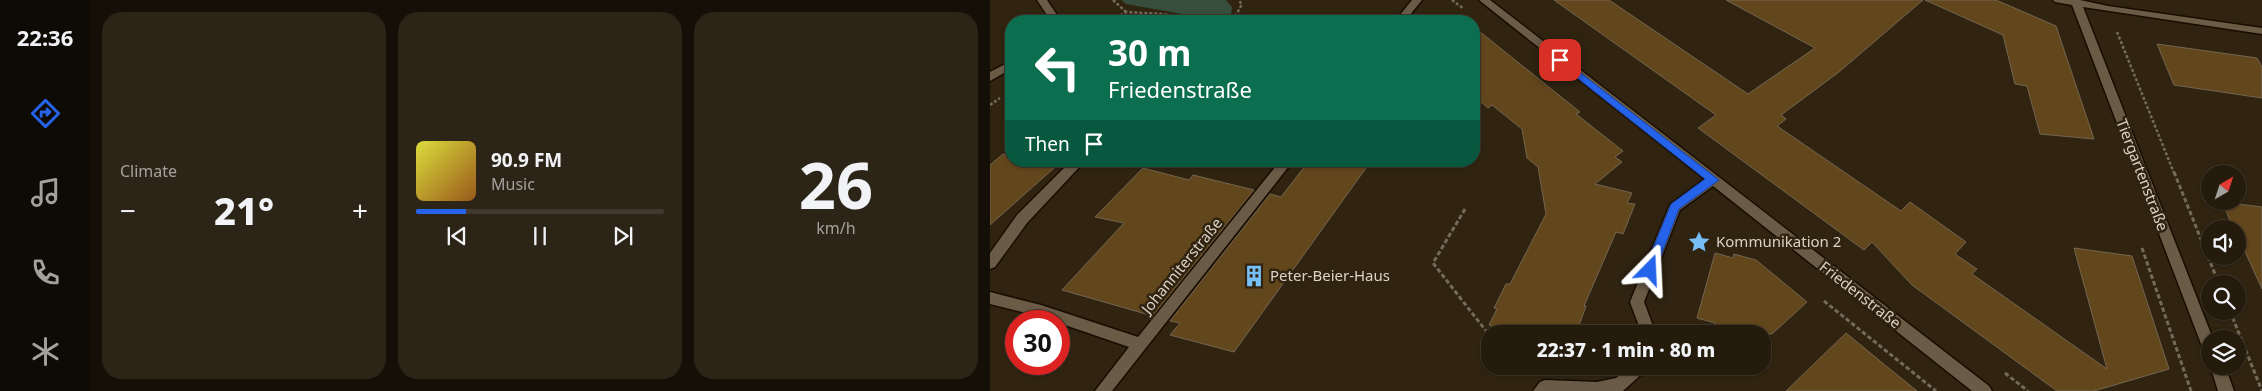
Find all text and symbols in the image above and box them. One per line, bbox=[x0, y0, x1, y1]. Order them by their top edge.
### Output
text: 22:36 bbox=[17, 22, 73, 52]
text: 30 m bbox=[1108, 29, 1191, 76]
icon: left bbox=[1025, 35, 1090, 100]
pin bbox=[1539, 39, 1581, 81]
icon: arrive bbox=[1546, 46, 1574, 74]
text: Friedenstraße bbox=[1108, 74, 1252, 104]
icon: directions bbox=[28, 96, 63, 131]
street label: Tiergartenstraße bbox=[2112, 116, 2174, 234]
icon: arrive bbox=[1080, 130, 1108, 158]
text: Then bbox=[1025, 131, 1070, 157]
text: 26 bbox=[799, 140, 873, 228]
text: 90.9 FM bbox=[491, 147, 562, 173]
text: Climate bbox=[120, 160, 177, 182]
north arrow bbox=[2201, 165, 2246, 210]
map controls bbox=[2201, 165, 2246, 375]
text: Music bbox=[491, 173, 535, 195]
icon: music bbox=[28, 175, 63, 210]
text: 21° bbox=[214, 184, 274, 236]
text: − bbox=[120, 191, 136, 229]
text: + bbox=[352, 191, 368, 229]
street label: Johanniterstraße bbox=[1135, 213, 1226, 319]
text: km/h bbox=[816, 217, 856, 239]
button: sound bbox=[2201, 220, 2246, 265]
icon: previous bbox=[443, 222, 471, 250]
icon: pause bbox=[526, 222, 554, 250]
icon: next bbox=[609, 222, 637, 250]
place icon: Kommunikation 2 bbox=[1686, 229, 1712, 255]
place label: Kommunikation 2 bbox=[1716, 231, 1841, 251]
position arrow bbox=[1623, 243, 1675, 295]
icon: phone bbox=[28, 255, 63, 290]
street label: Friedenstraße bbox=[1816, 256, 1905, 332]
building icon: Peter-Beier-Haus bbox=[1241, 263, 1267, 289]
place label: Peter-Beier-Haus bbox=[1270, 265, 1390, 285]
button: search bbox=[2201, 275, 2246, 320]
speed limit sign: 30 bbox=[1005, 310, 1070, 375]
button: layers bbox=[2201, 330, 2246, 375]
icon: climate bbox=[28, 334, 63, 369]
text: 22:37 · 1 min · 80 m bbox=[1537, 337, 1715, 363]

